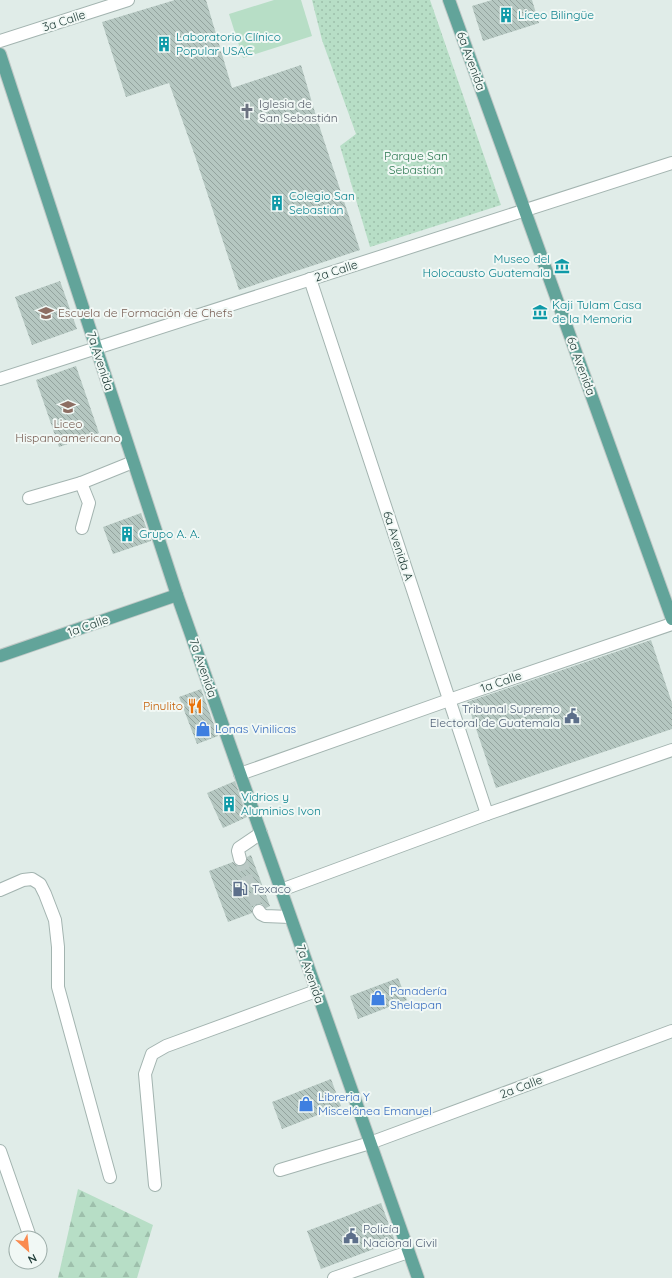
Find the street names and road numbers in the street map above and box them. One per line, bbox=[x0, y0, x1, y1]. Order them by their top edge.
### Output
street label: 3a Calle bbox=[41, 7, 87, 34]
street label: 6a Avenida bbox=[454, 29, 489, 92]
street label: 2a Calle bbox=[312, 256, 360, 285]
street label: 7a Avenida bbox=[84, 329, 117, 392]
street label: 6a Avenida bbox=[564, 334, 599, 397]
street label: 6a Avenida A bbox=[380, 509, 417, 583]
street label: 1a Calle bbox=[65, 611, 110, 640]
street label: 7a Avenida bbox=[186, 636, 221, 699]
street label: 1a Calle bbox=[478, 667, 523, 696]
street label: 7a Avenida bbox=[293, 942, 328, 1005]
street label: 2a Calle bbox=[497, 1071, 544, 1102]

